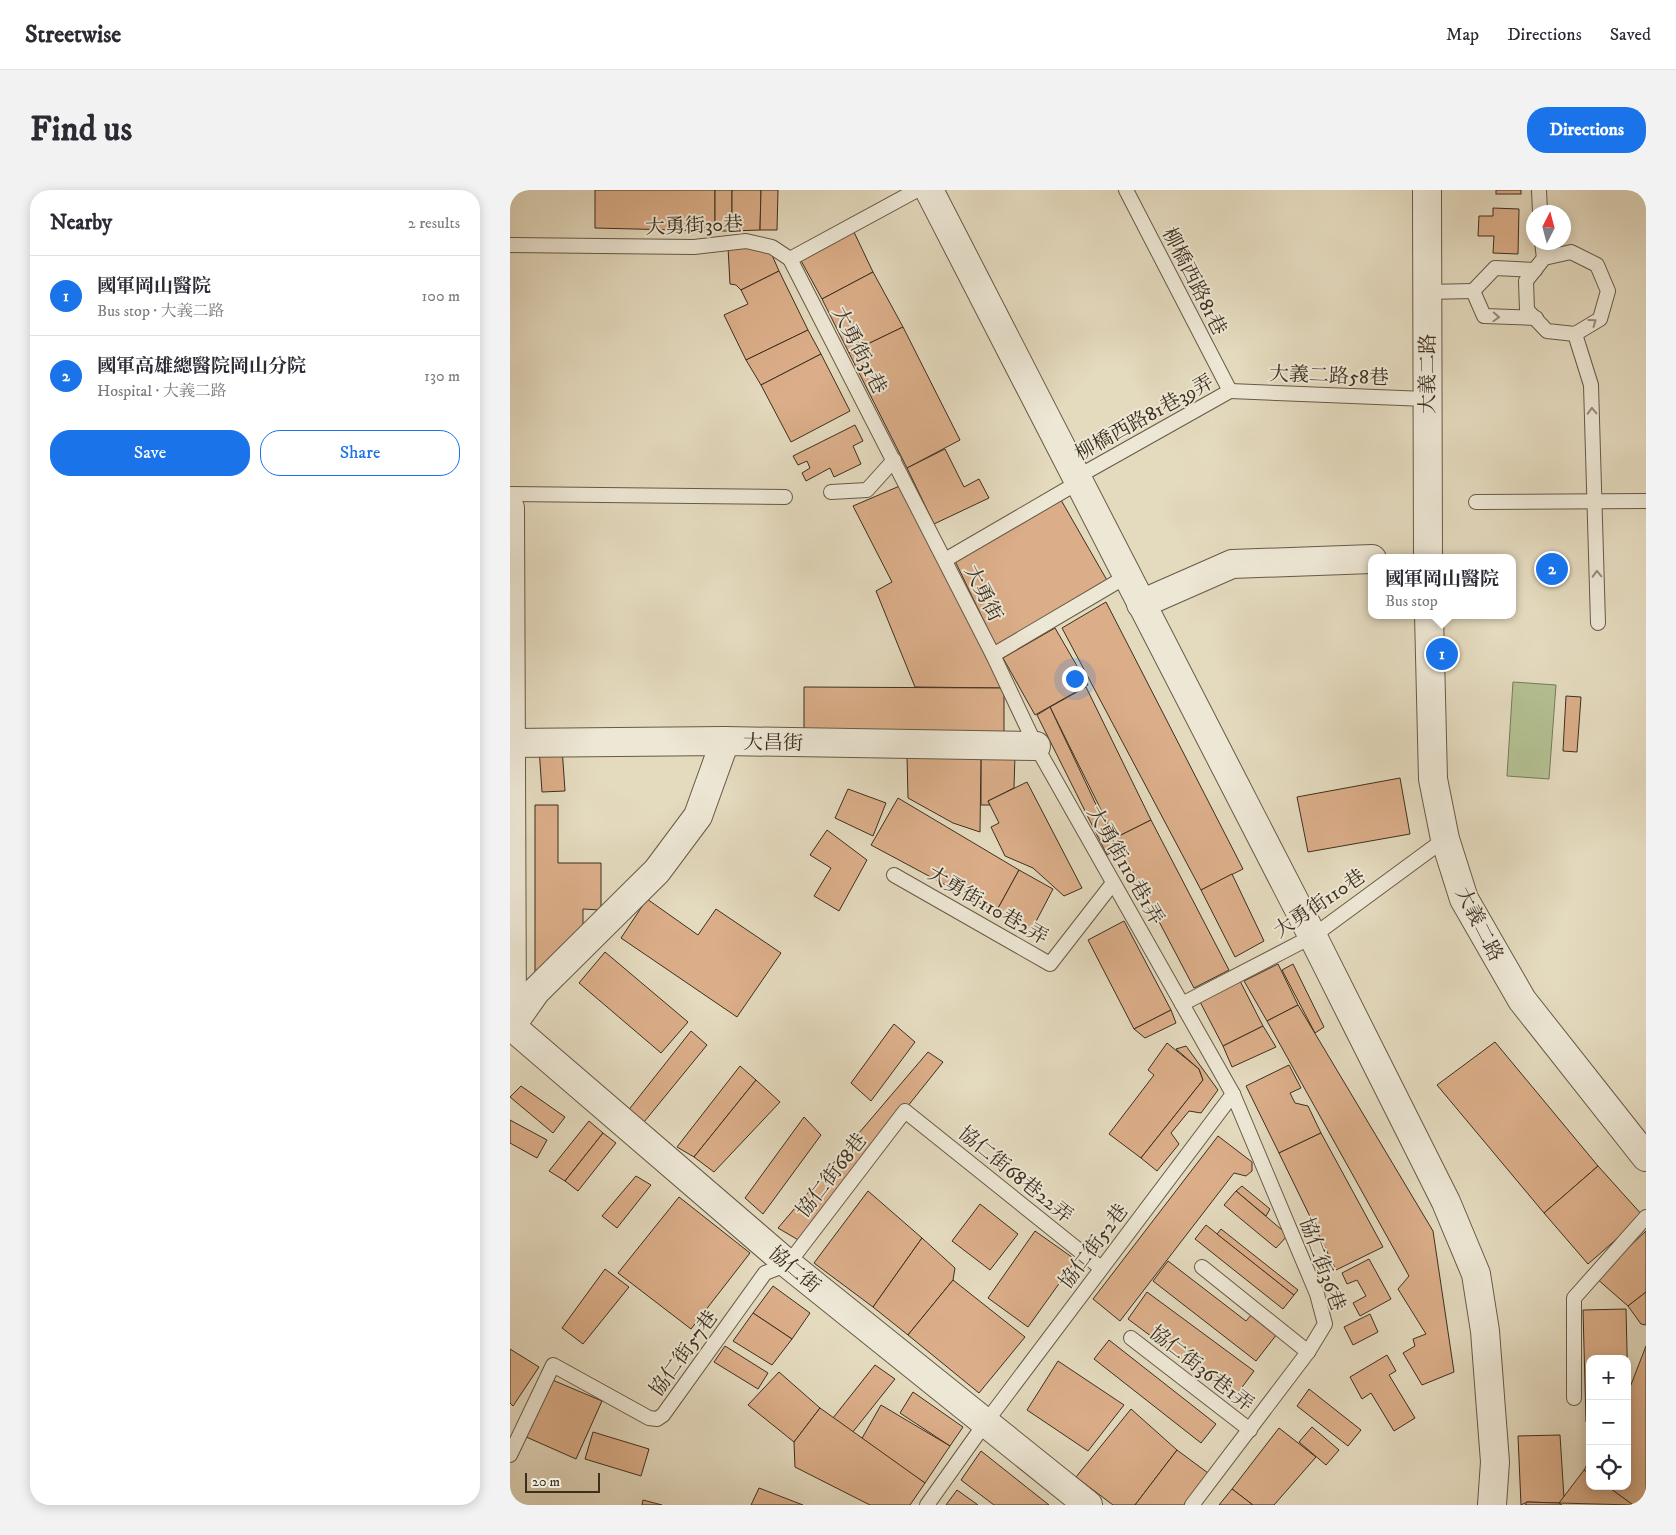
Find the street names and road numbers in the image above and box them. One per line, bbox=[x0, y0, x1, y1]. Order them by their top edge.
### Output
street label: 大勇街30巷 bbox=[645, 212, 744, 241]
street label: 柳橋西路81巷 bbox=[1156, 224, 1231, 340]
street label: 大勇街31巷 bbox=[826, 303, 891, 399]
street label: 大義二路 bbox=[1416, 334, 1441, 414]
street label: 大義二路58巷 bbox=[1269, 362, 1389, 391]
street label: 柳橋西路81巷39弄 bbox=[1071, 370, 1218, 467]
street label: 大勇街 bbox=[958, 561, 1007, 626]
street label: 大昌街 bbox=[743, 730, 803, 757]
street label: 大勇街110巷1弄 bbox=[1081, 802, 1169, 929]
street label: 大勇街110巷2弄 bbox=[922, 862, 1052, 951]
street label: 大勇街110巷 bbox=[1269, 864, 1371, 944]
street label: 大義二路 bbox=[1449, 883, 1508, 966]
street label: 協仁街68巷22弄 bbox=[953, 1121, 1077, 1229]
street label: 協仁街68巷 bbox=[791, 1129, 873, 1223]
street label: 協仁街52巷 bbox=[1054, 1200, 1134, 1294]
street label: 協仁街36巷 bbox=[1293, 1214, 1350, 1315]
street label: 協仁街 bbox=[763, 1241, 825, 1299]
street label: 協仁街57巷 bbox=[645, 1306, 724, 1402]
street label: 協仁街36巷1弄 bbox=[1144, 1321, 1258, 1418]

